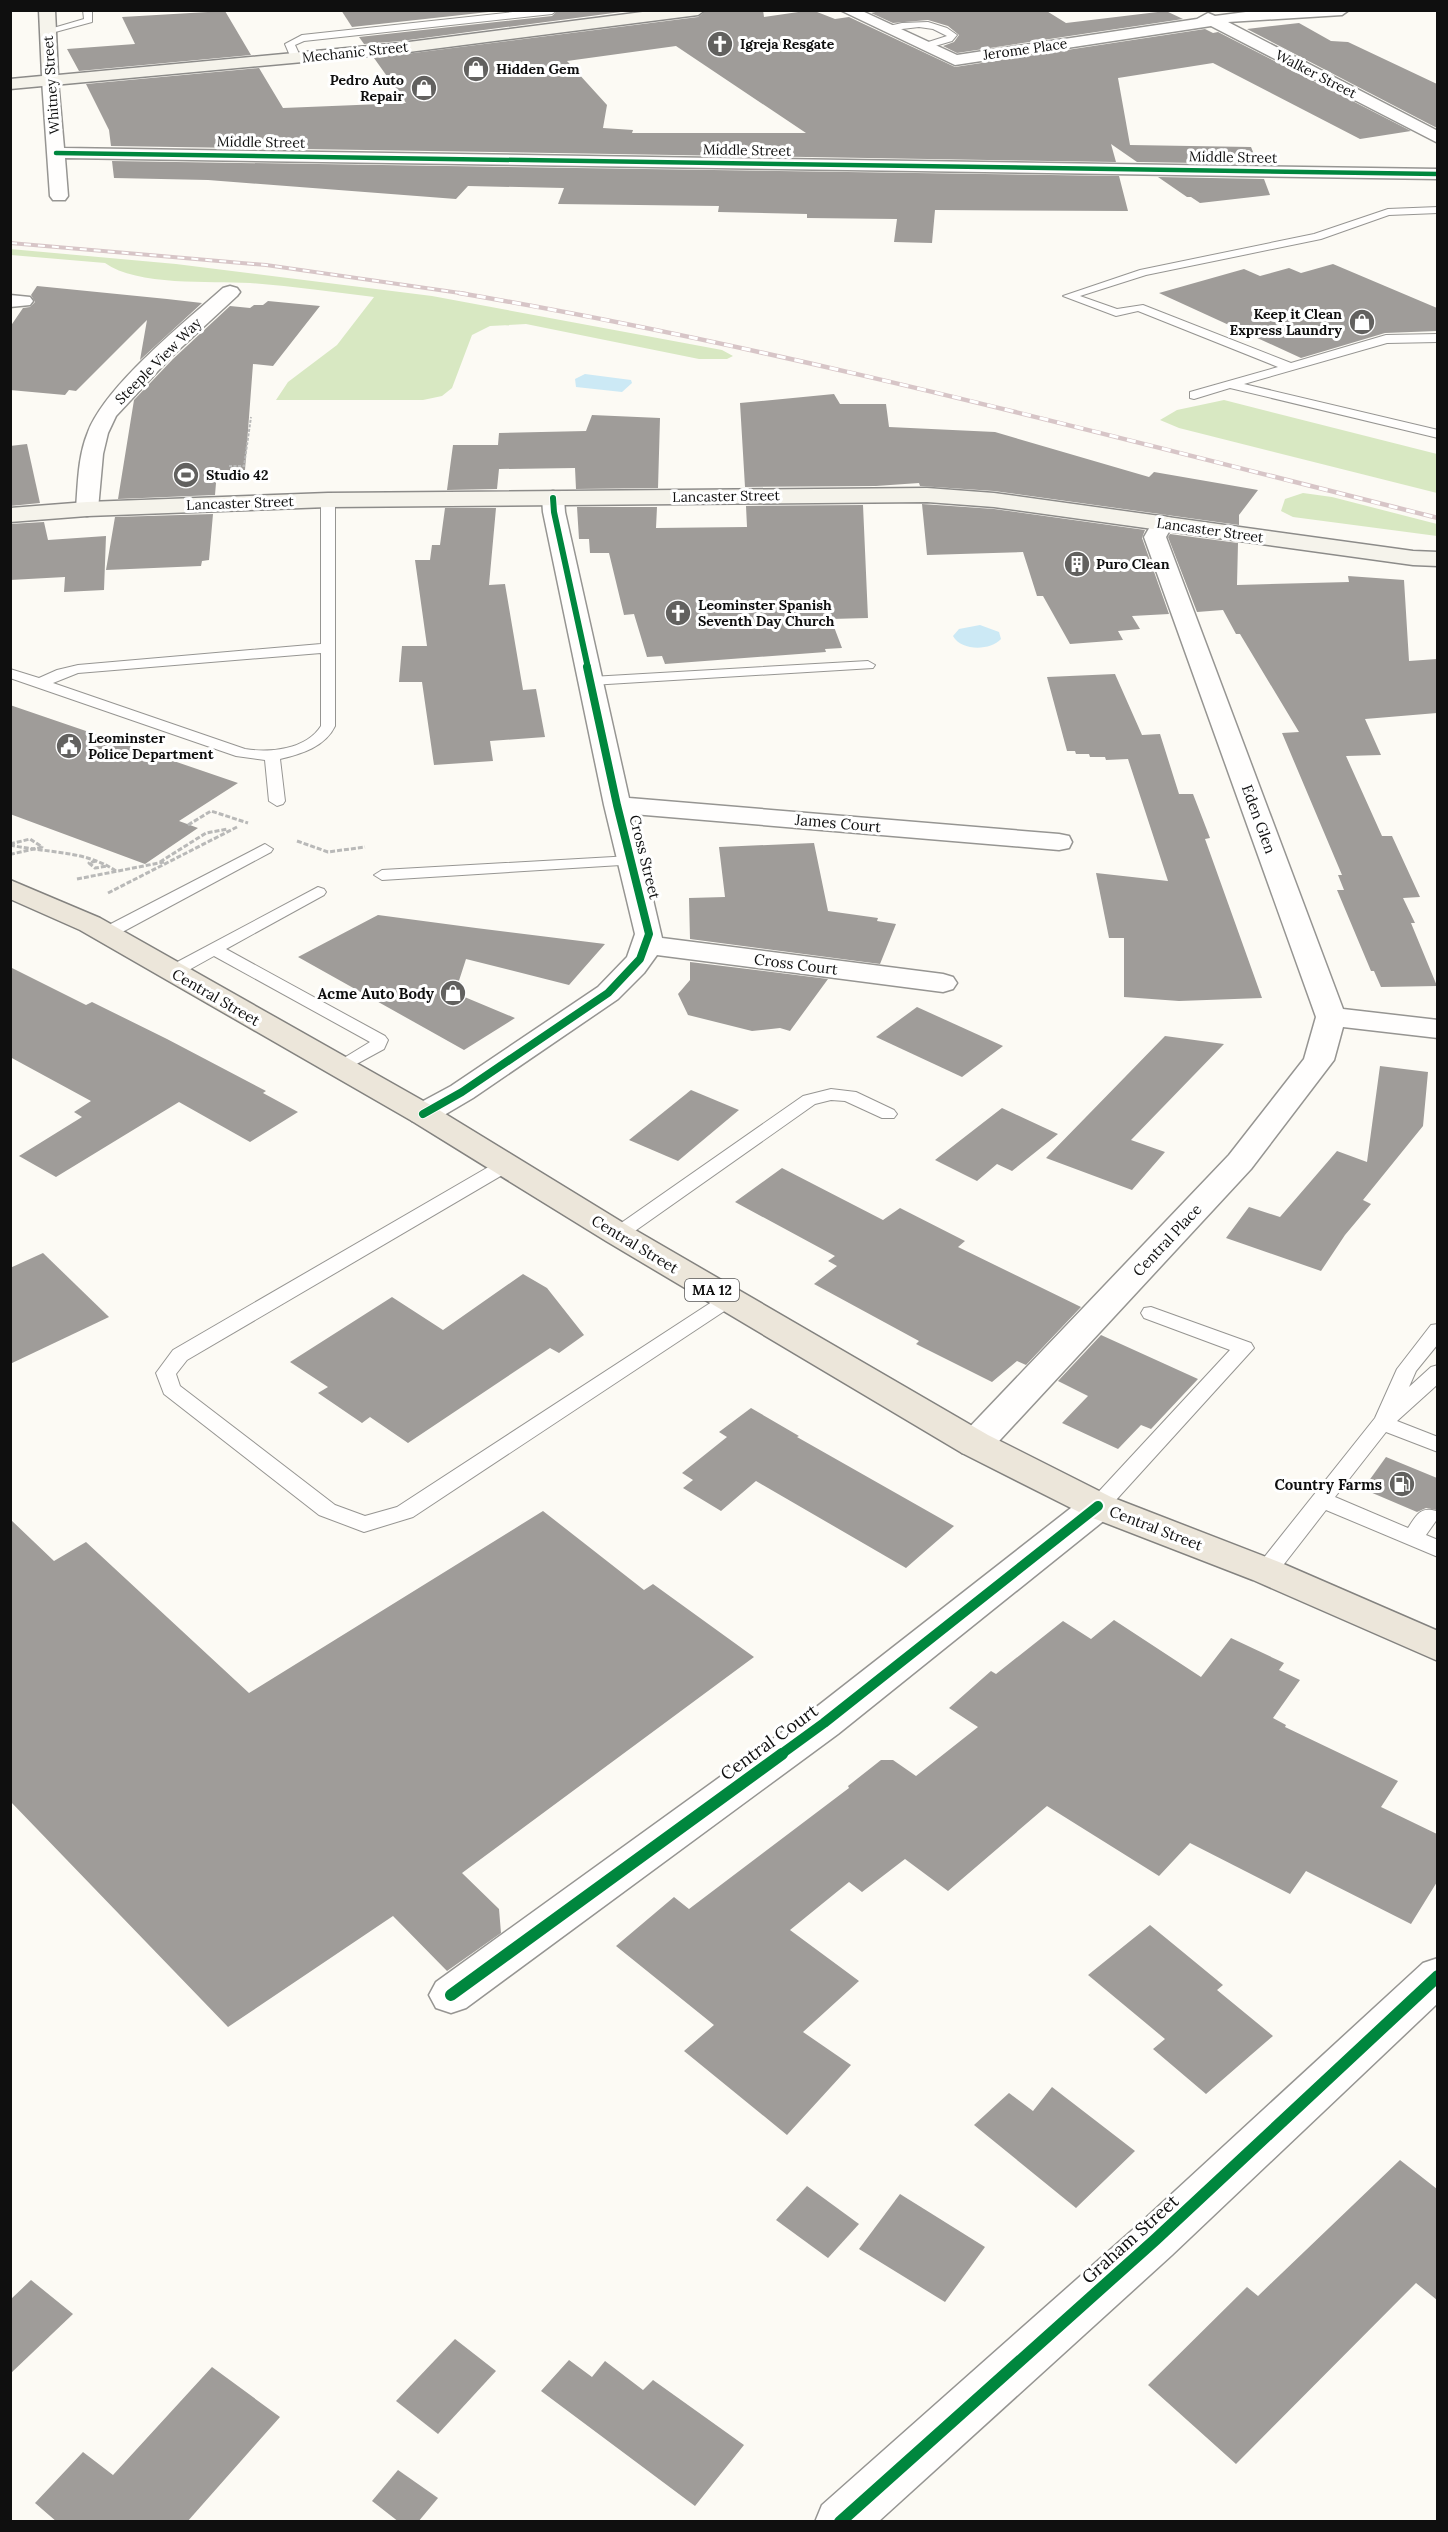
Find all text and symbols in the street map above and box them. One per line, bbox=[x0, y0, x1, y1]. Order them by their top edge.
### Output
church icon: Igreja Resgate bbox=[705, 29, 735, 59]
street label: Whitney Street bbox=[39, 34, 63, 135]
street label: Jerome Place bbox=[981, 34, 1069, 64]
place label: Igreja Resgate bbox=[740, 35, 835, 53]
street label: Mechanic Street bbox=[301, 37, 410, 67]
street label: Walker Street bbox=[1272, 46, 1360, 102]
shop icon: Hidden Gem bbox=[461, 54, 491, 84]
place label: Hidden Gem bbox=[496, 60, 580, 78]
place label: Pedro Auto Repair bbox=[330, 71, 404, 105]
shop icon: Pedro Auto Repair bbox=[409, 73, 439, 103]
street label: Middle Street bbox=[217, 132, 306, 152]
street label: Middle Street bbox=[703, 140, 792, 160]
street label: Middle Street bbox=[1189, 147, 1278, 167]
place label: Keep it Clean Express Laundry bbox=[1229, 305, 1342, 339]
shop icon: Keep it Clean Express Laundry bbox=[1347, 307, 1377, 337]
street label: Steeple View Way bbox=[111, 314, 205, 408]
sports icon: Studio 42 bbox=[171, 460, 201, 490]
place label: Studio 42 bbox=[206, 466, 268, 484]
street label: Lancaster Street bbox=[672, 486, 781, 506]
street label: Lancaster Street bbox=[186, 492, 295, 514]
street label: Lancaster Street bbox=[1155, 514, 1265, 546]
building icon: Puro Clean bbox=[1062, 549, 1092, 579]
place label: Puro Clean bbox=[1096, 555, 1170, 573]
place label: Leominster Spanish Seventh Day Church bbox=[698, 596, 835, 630]
church icon: Leominster Spanish Seventh Day Church bbox=[663, 598, 693, 628]
place label: Leominster Police Department bbox=[88, 729, 214, 763]
public building icon: Leominster Police Department bbox=[54, 731, 84, 761]
street label: Eden Glen bbox=[1238, 782, 1280, 856]
street label: James Court bbox=[793, 810, 882, 836]
street label: Cross Street bbox=[625, 813, 665, 901]
street label: Cross Court bbox=[753, 949, 839, 979]
street label: Central Street bbox=[169, 964, 263, 1030]
shop icon: Acme Auto Body bbox=[438, 978, 468, 1008]
place label: Acme Auto Body bbox=[318, 984, 435, 1003]
street label: Central Place bbox=[1129, 1200, 1205, 1280]
street label: Central Street bbox=[588, 1211, 682, 1277]
road number: MA 12 bbox=[685, 1279, 739, 1301]
fuel station icon: Country Farms bbox=[1387, 1469, 1417, 1499]
place label: Country Farms bbox=[1275, 1475, 1382, 1494]
street label: Central Street bbox=[1107, 1502, 1205, 1555]
street label: Central Court bbox=[716, 1699, 822, 1785]
street label: Graham Street bbox=[1077, 2189, 1183, 2289]

